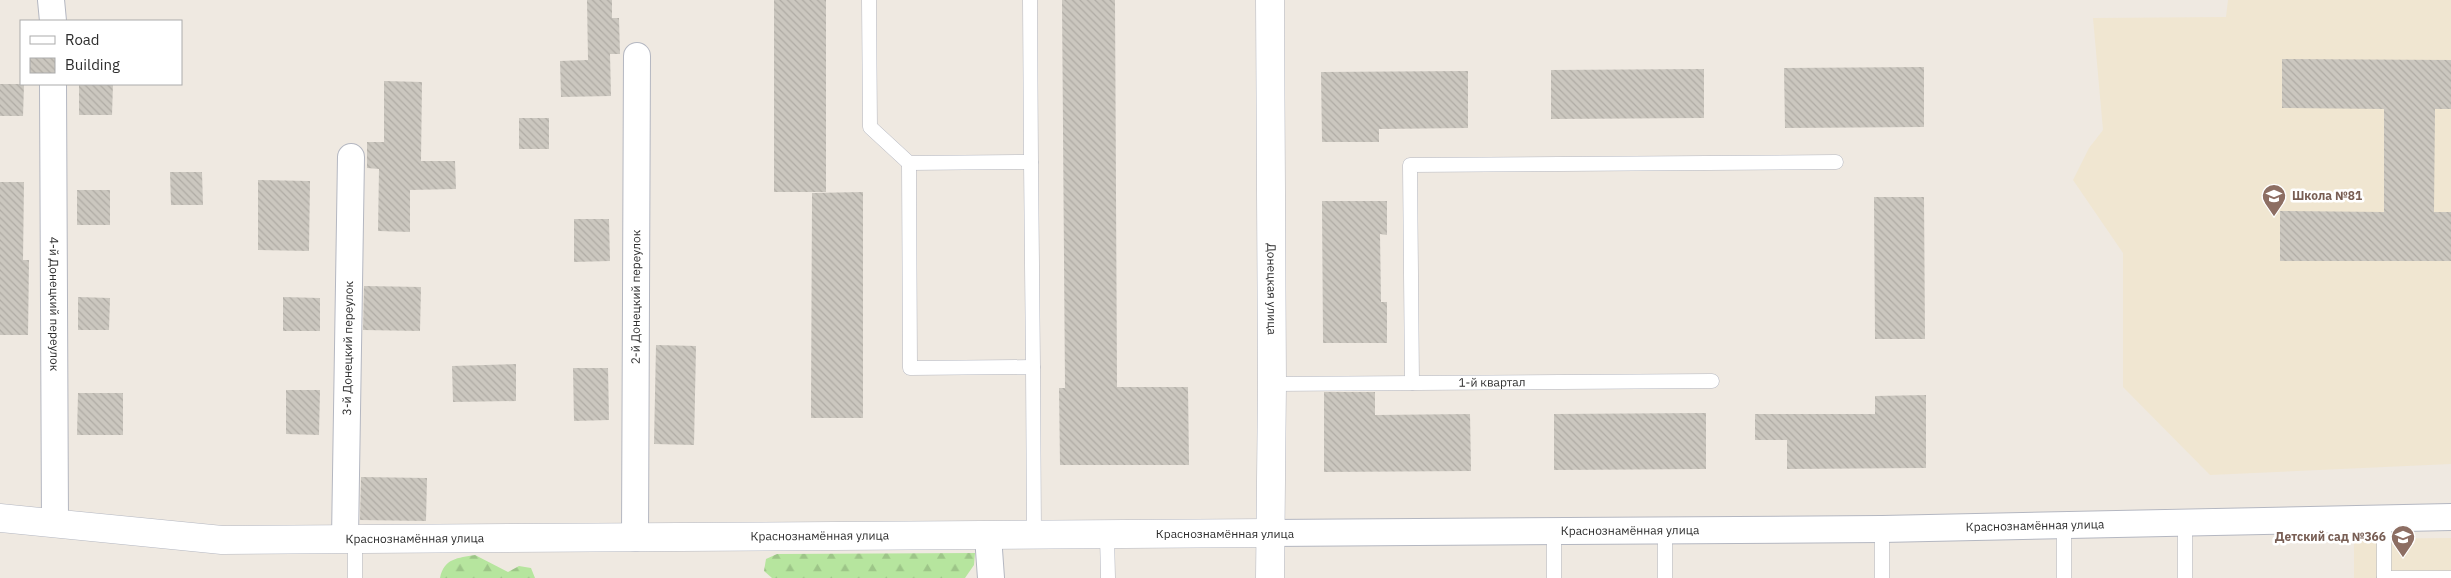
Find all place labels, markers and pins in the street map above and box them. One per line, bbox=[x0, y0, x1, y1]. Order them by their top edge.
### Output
school or university icon: Школа №81 bbox=[2261, 183, 2287, 217]
place label: Школа №81 bbox=[2292, 188, 2362, 203]
school or university icon: Детский сад №366 bbox=[2390, 524, 2416, 558]
place label: Детский сад №366 bbox=[2275, 529, 2386, 544]

